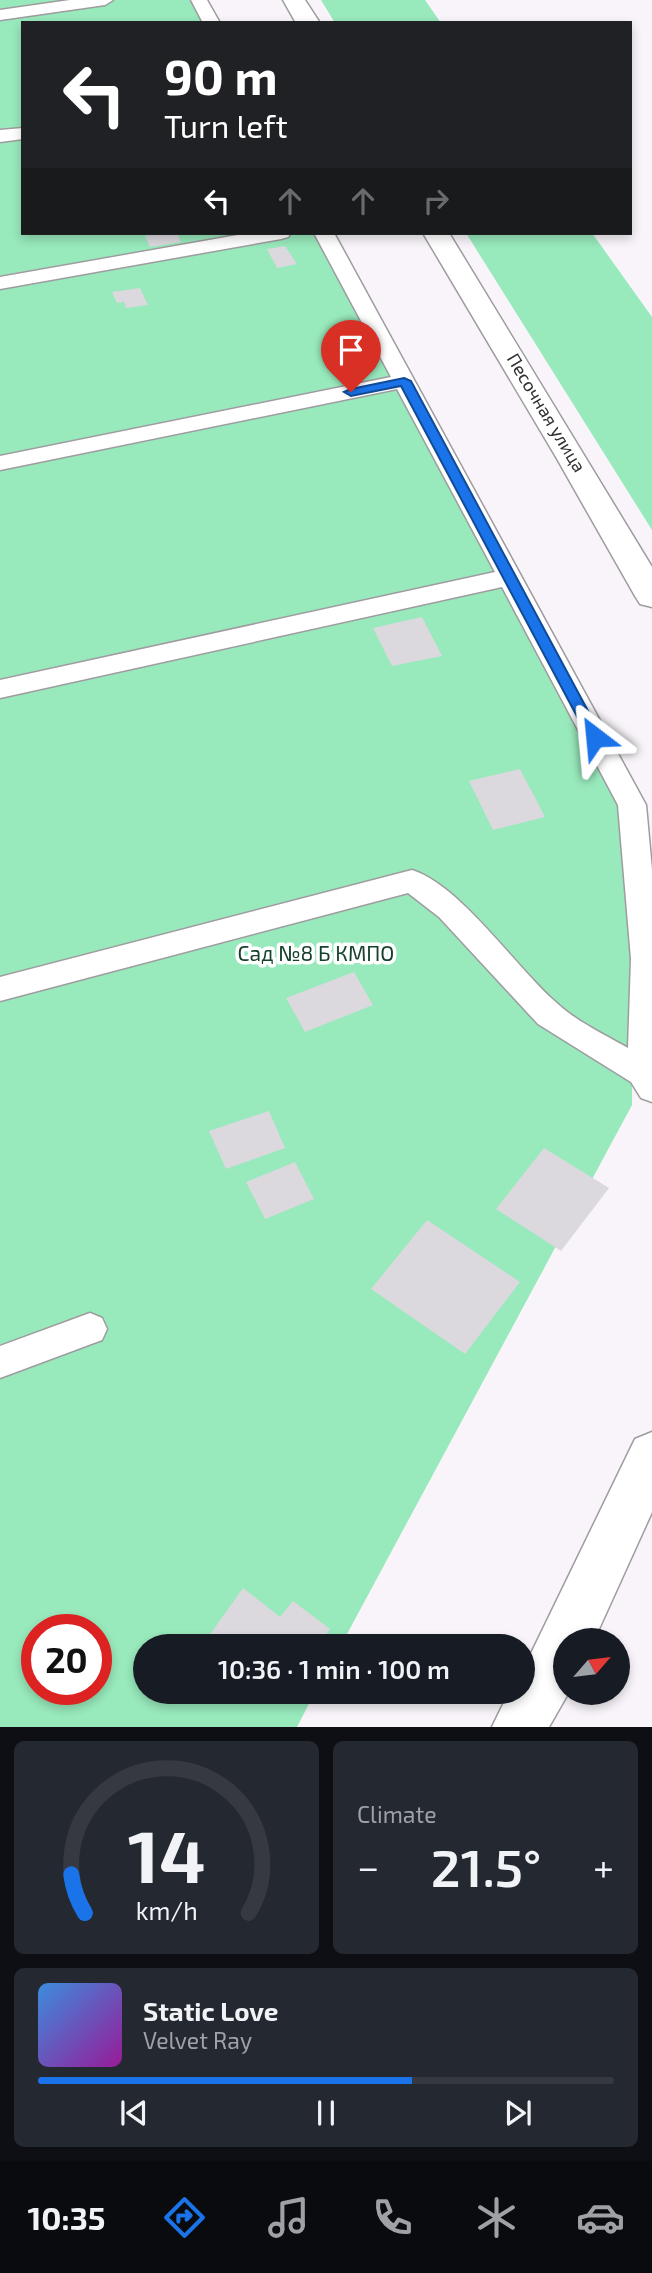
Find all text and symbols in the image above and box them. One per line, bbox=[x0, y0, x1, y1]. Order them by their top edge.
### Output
text: 90 m bbox=[164, 46, 278, 105]
icon: left bbox=[49, 49, 140, 140]
text: Turn left bbox=[164, 106, 288, 144]
icon: left bbox=[198, 182, 236, 220]
icon: ahead bbox=[271, 182, 309, 220]
icon: ahead bbox=[344, 182, 382, 220]
icon: right bbox=[417, 182, 455, 220]
pin bbox=[321, 320, 381, 392]
icon: arrive bbox=[332, 331, 370, 369]
street label: Песочная улица bbox=[503, 349, 591, 476]
position arrow bbox=[558, 700, 632, 774]
park label: Сад №8 Б КМПО bbox=[238, 940, 394, 965]
speed limit sign: 20 bbox=[21, 1614, 112, 1705]
north arrow bbox=[553, 1628, 630, 1704]
map controls bbox=[553, 1628, 630, 1705]
text: 10:36 · 1 min · 100 m bbox=[218, 1653, 450, 1684]
text: Climate bbox=[357, 1800, 437, 1828]
text: 14 bbox=[128, 1811, 205, 1899]
text: 21.5° bbox=[431, 1835, 541, 1897]
text: − bbox=[357, 1843, 379, 1889]
text: + bbox=[593, 1843, 614, 1889]
text: km/h bbox=[135, 1895, 198, 1925]
text: Static Love bbox=[143, 1995, 279, 2026]
text: Velvet Ray bbox=[143, 2026, 252, 2054]
icon: previous bbox=[115, 2094, 153, 2132]
icon: pause bbox=[307, 2094, 345, 2132]
icon: next bbox=[499, 2094, 537, 2132]
icon: directions bbox=[160, 2193, 209, 2242]
icon: music bbox=[264, 2193, 313, 2242]
icon: phone bbox=[368, 2193, 417, 2242]
icon: climate bbox=[472, 2193, 521, 2242]
icon: car bbox=[576, 2193, 625, 2242]
text: 10:35 bbox=[27, 2198, 105, 2236]

